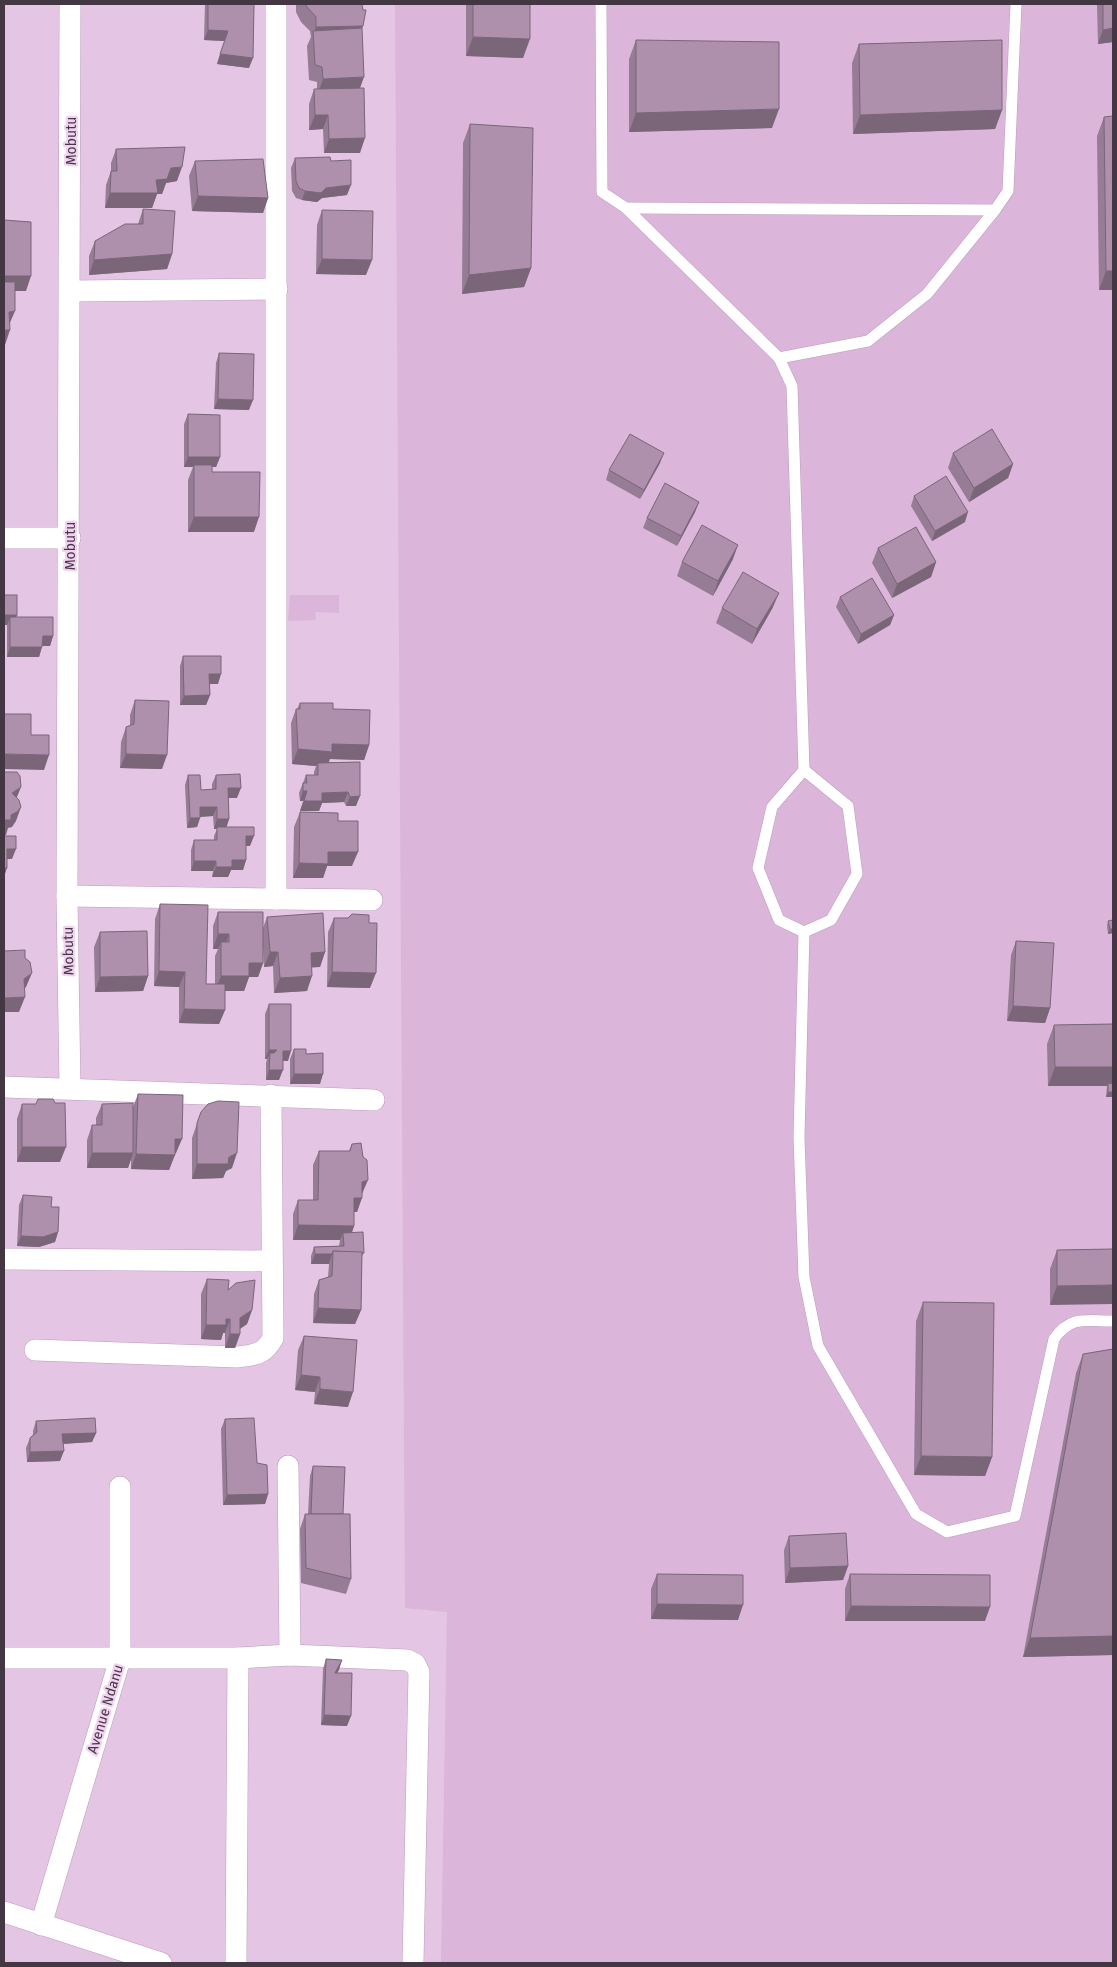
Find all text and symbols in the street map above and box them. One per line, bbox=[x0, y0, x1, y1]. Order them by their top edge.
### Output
street label: Mobutu bbox=[63, 117, 80, 165]
street label: Mobutu bbox=[62, 522, 79, 570]
street label: Mobutu bbox=[60, 926, 77, 976]
street label: Avenue Ndanu bbox=[84, 1663, 127, 1756]

